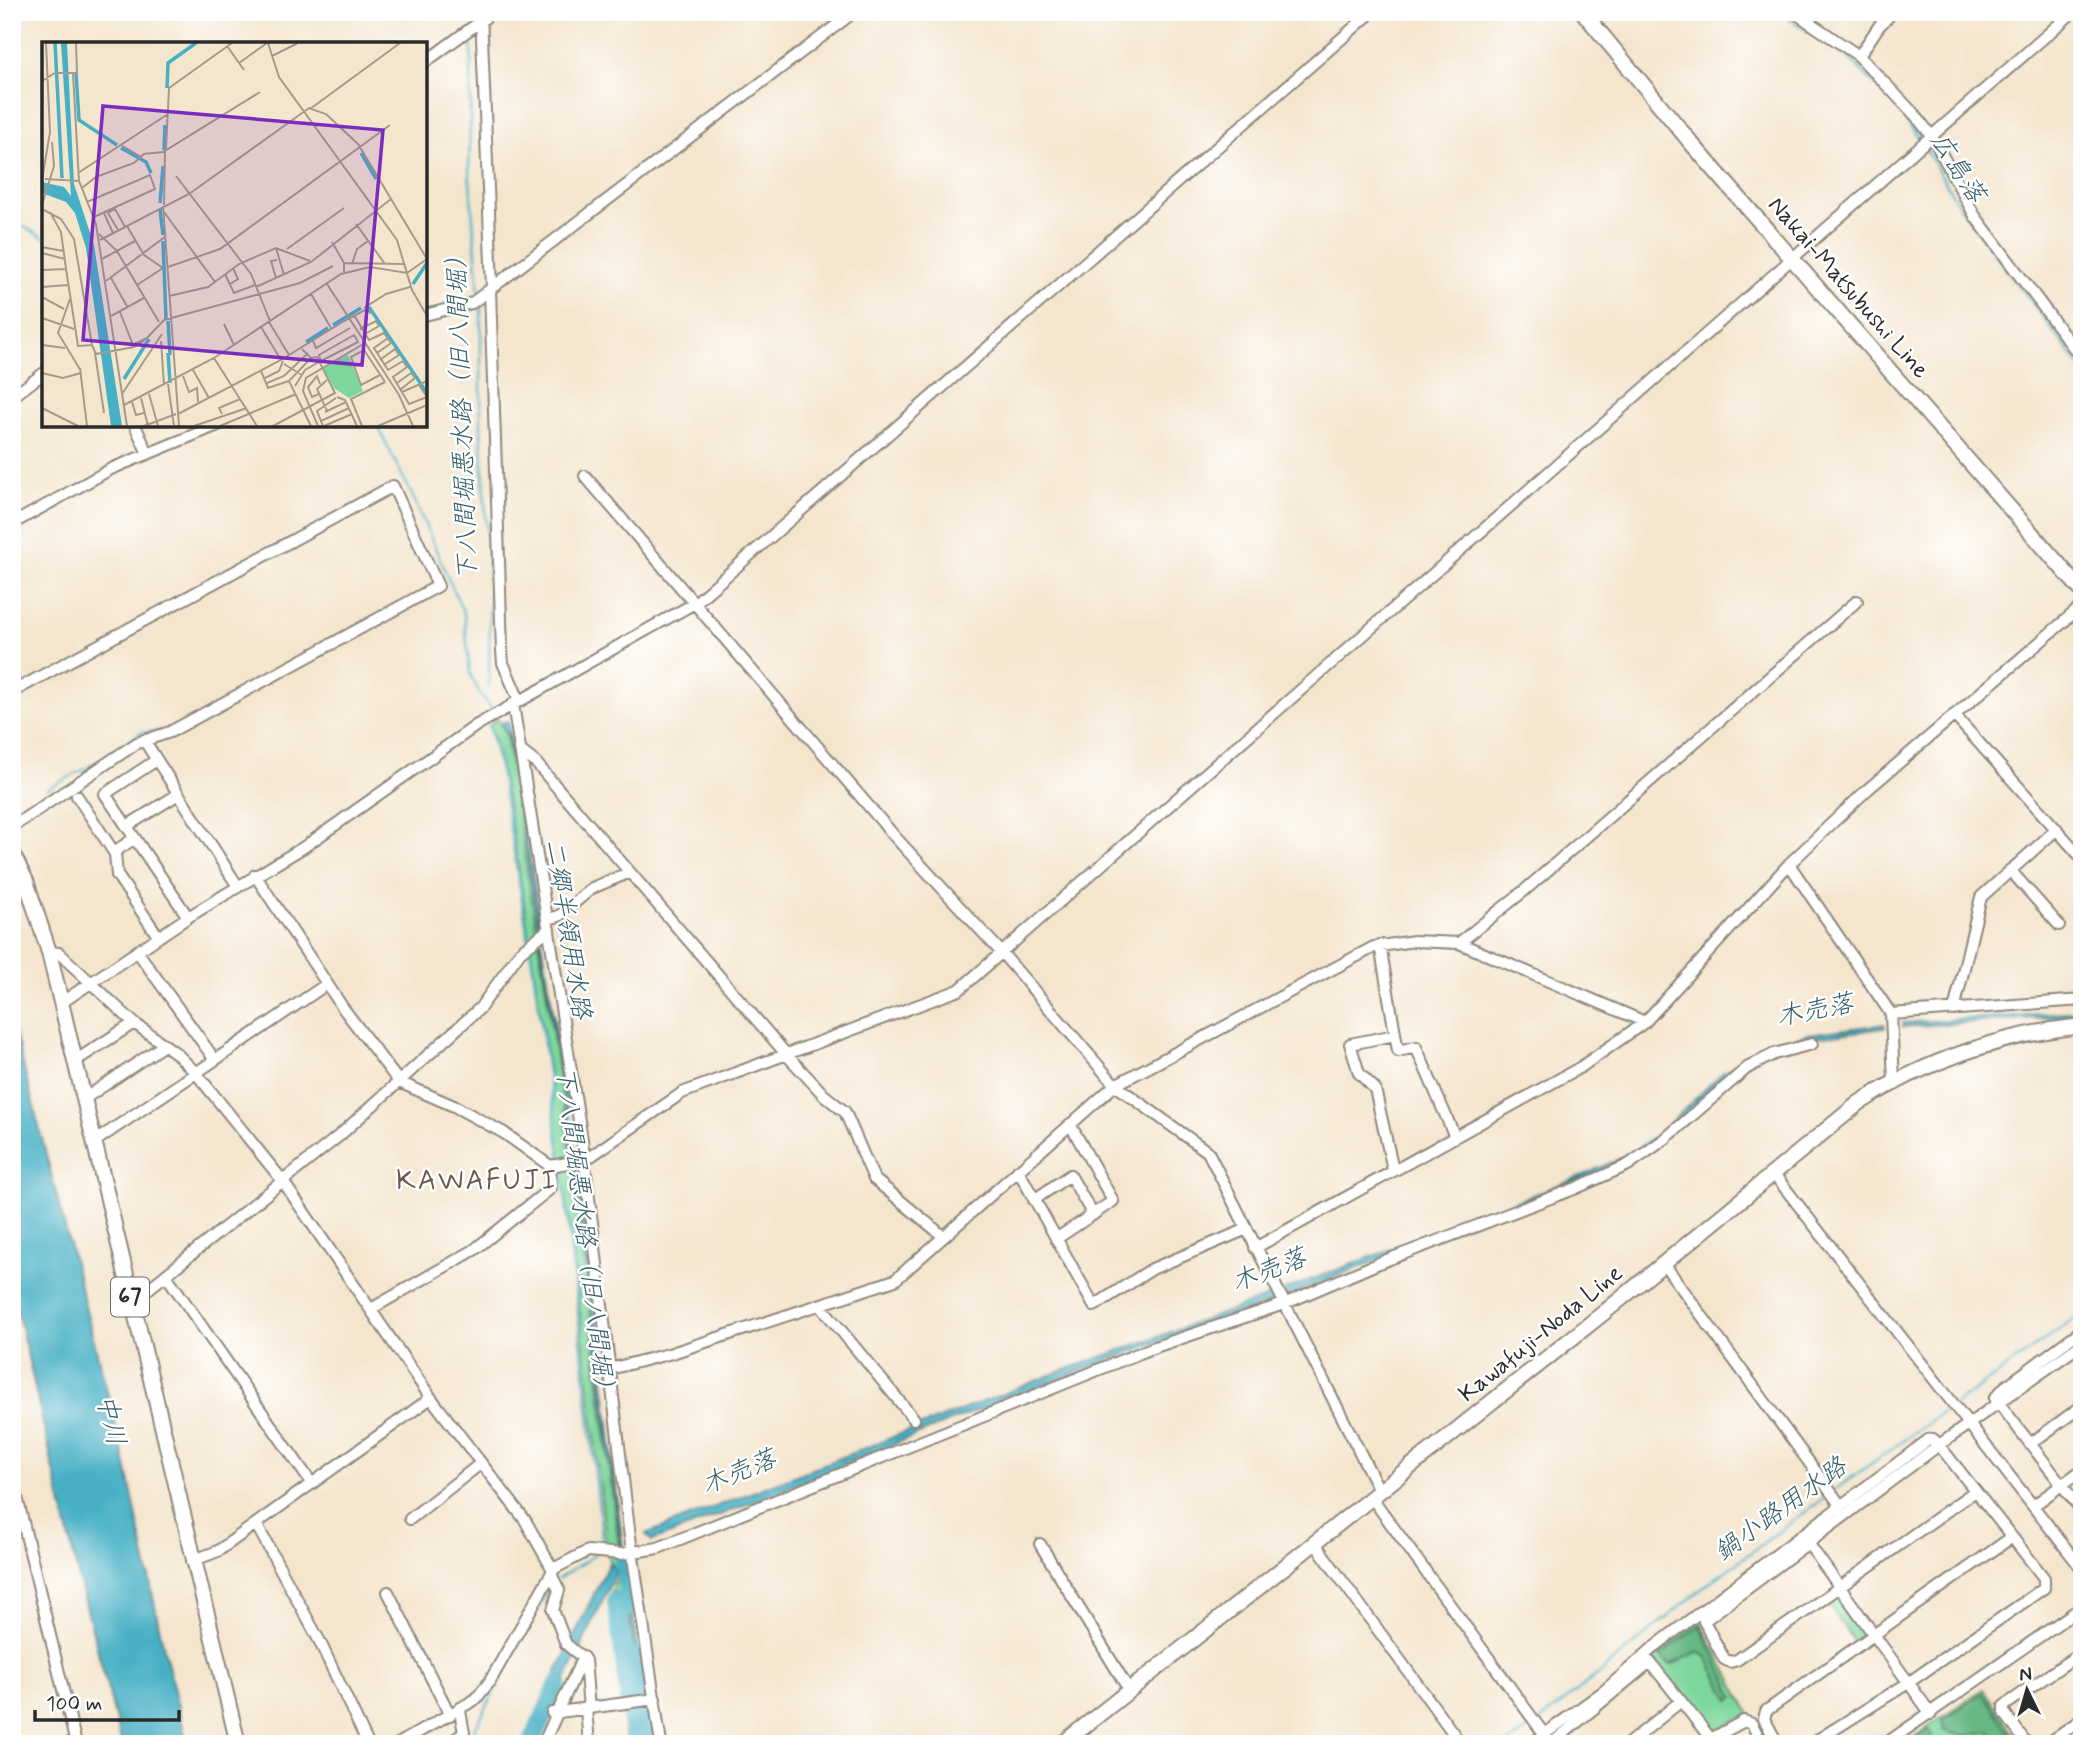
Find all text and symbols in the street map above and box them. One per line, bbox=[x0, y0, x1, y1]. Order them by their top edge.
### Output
inset map bbox=[42, 42, 427, 427]
water label: 広島落 bbox=[1921, 126, 1994, 212]
street label: Nakai-Matsubushi Line bbox=[1760, 191, 1936, 385]
water label: 下八間堀悪水路（旧八間堀） bbox=[440, 243, 486, 581]
water label: 二郷半領用水路 bbox=[536, 836, 598, 1024]
water label: 木売落 bbox=[1773, 986, 1858, 1035]
water label: 下八間堀悪水路（旧八間堀） bbox=[547, 1064, 621, 1404]
district label: KAWAFUJI bbox=[396, 1163, 558, 1200]
water label: 木売落 bbox=[1226, 1240, 1313, 1301]
street label: Kawafuji-Noda Line bbox=[1453, 1258, 1630, 1410]
road number: 67 bbox=[111, 1278, 149, 1316]
water label: 中川 bbox=[88, 1391, 132, 1449]
water label: 木売落 bbox=[696, 1442, 783, 1503]
water label: 鍋小路用水路 bbox=[1708, 1449, 1856, 1570]
north arrow bbox=[1993, 1654, 2062, 1724]
text: N bbox=[2018, 1662, 2033, 1688]
scale bar bbox=[35, 1679, 178, 1723]
text: 100 m bbox=[46, 1690, 102, 1718]

